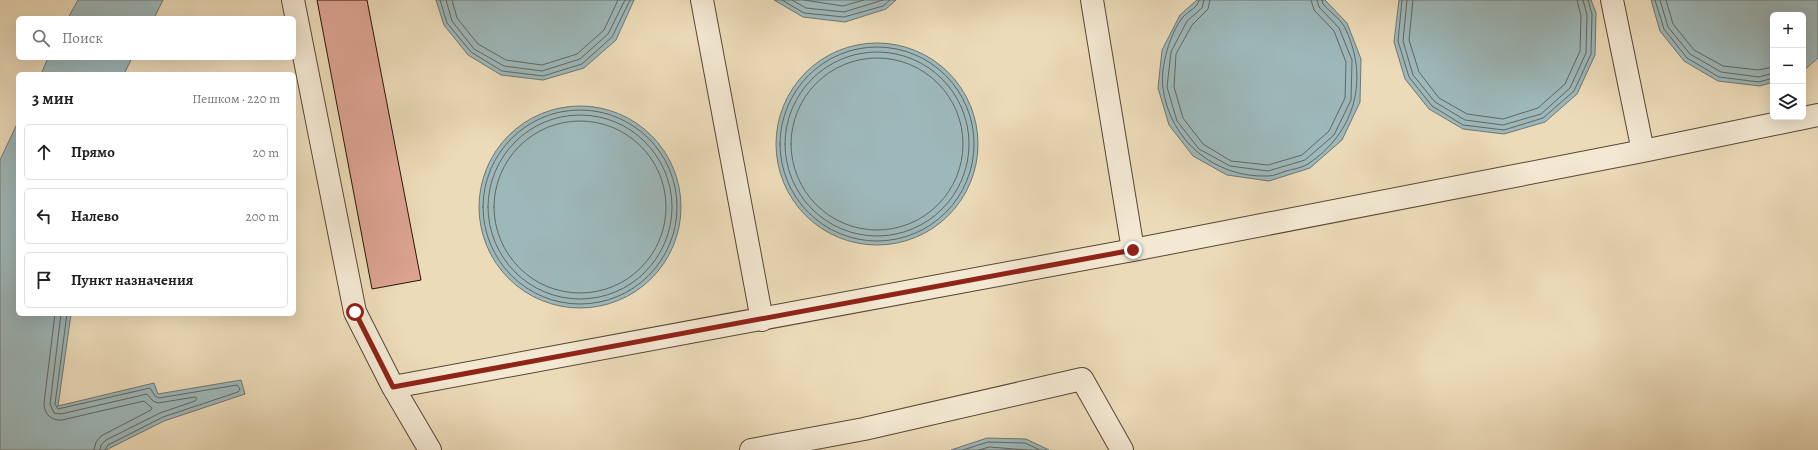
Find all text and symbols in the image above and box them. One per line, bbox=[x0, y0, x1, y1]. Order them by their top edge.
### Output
map controls bbox=[1770, 12, 1806, 120]
button: + bbox=[1770, 12, 1806, 48]
search box bbox=[16, 16, 296, 60]
icon: search bbox=[30, 27, 52, 49]
text: Поиск bbox=[62, 28, 103, 48]
button: − bbox=[1770, 48, 1806, 84]
button: layers bbox=[1770, 84, 1806, 120]
text: 3 мин bbox=[32, 87, 74, 110]
text: Пешком · 220 m bbox=[192, 90, 280, 107]
icon: ahead bbox=[33, 141, 55, 163]
text: Прямо bbox=[71, 142, 115, 162]
text: 20 m bbox=[253, 144, 279, 161]
icon: left bbox=[33, 205, 55, 227]
text: Налево bbox=[71, 206, 119, 226]
text: 200 m bbox=[246, 208, 279, 225]
route end bbox=[1124, 241, 1142, 259]
icon: arrive bbox=[33, 269, 55, 291]
text: Пункт назначения bbox=[71, 270, 193, 290]
route start bbox=[346, 303, 364, 321]

